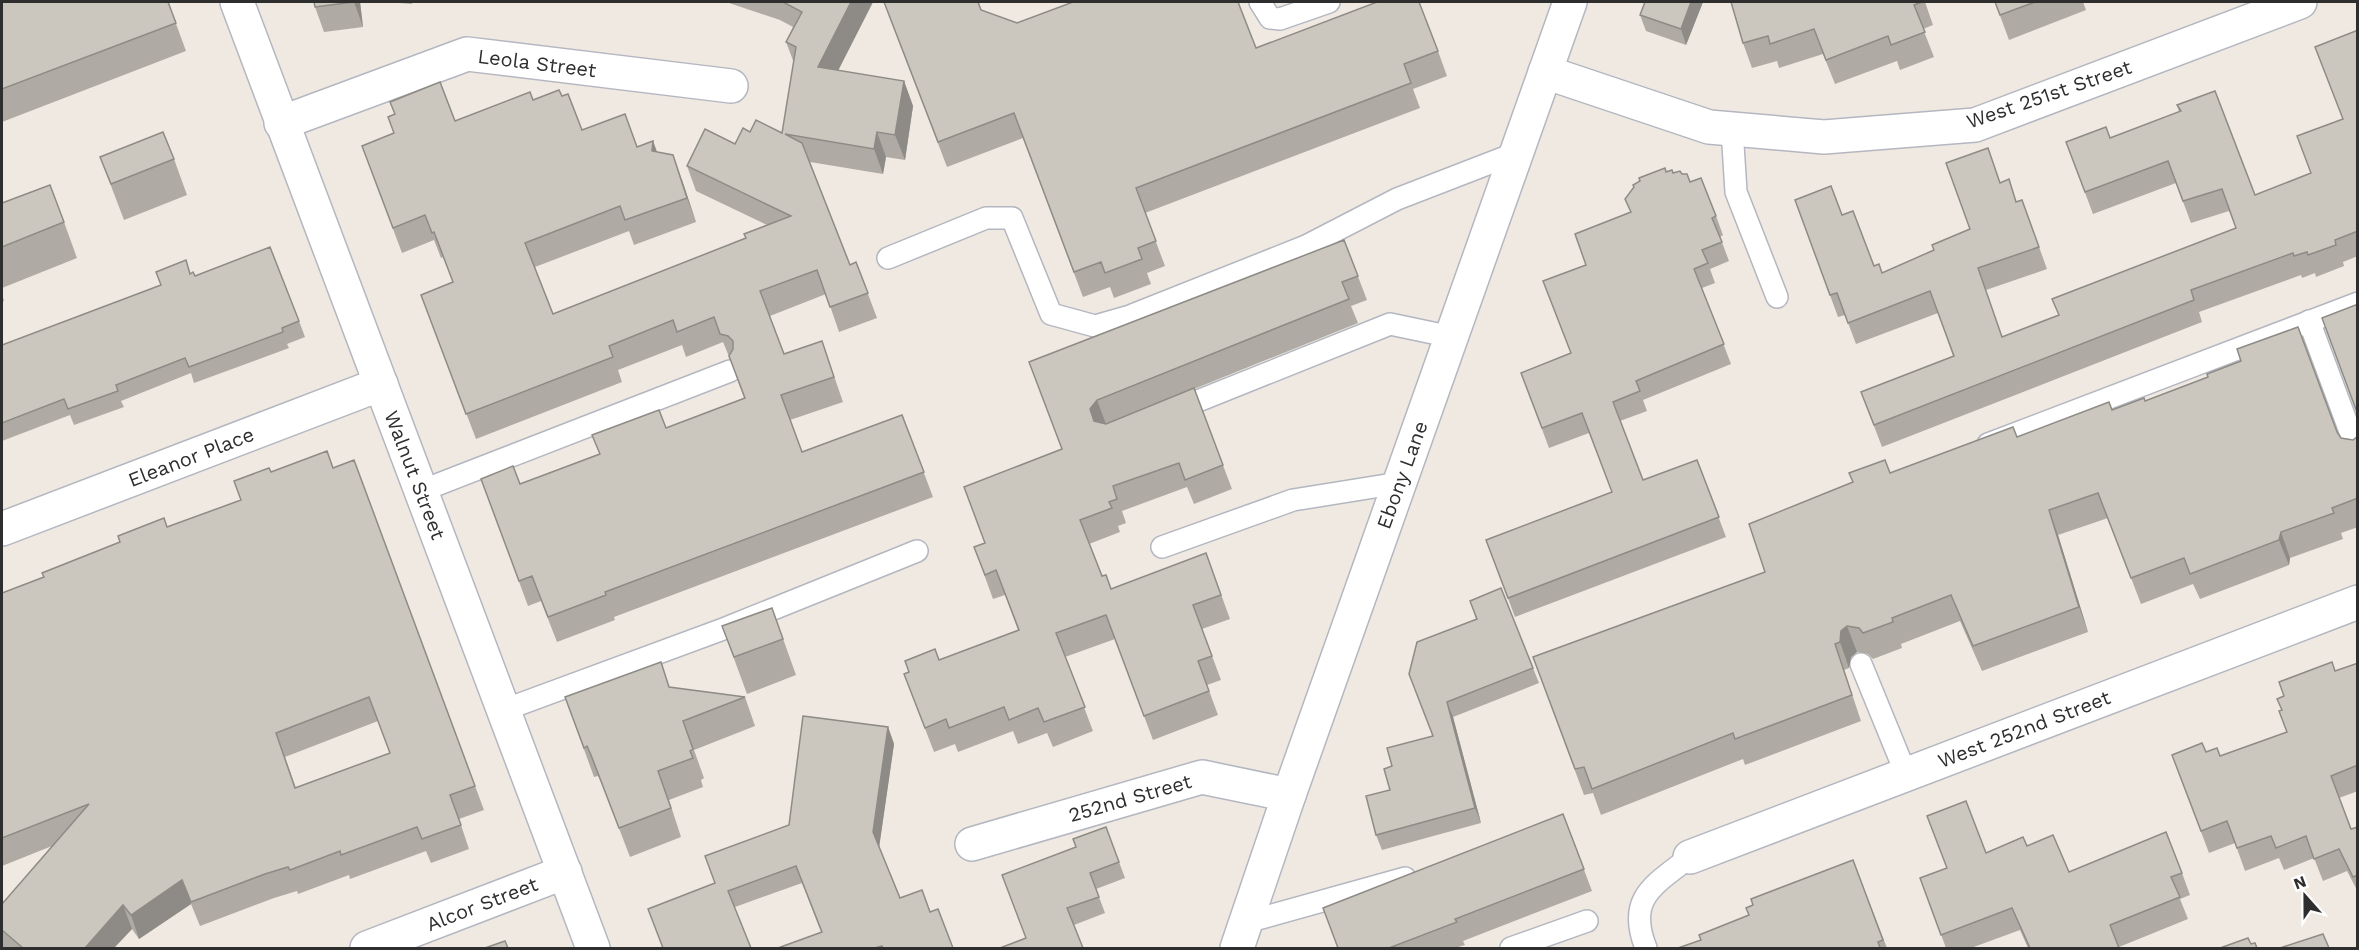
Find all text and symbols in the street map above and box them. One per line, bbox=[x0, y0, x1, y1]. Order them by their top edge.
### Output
street label: Leola Street bbox=[476, 44, 598, 82]
street label: West 251st Street bbox=[1963, 54, 2135, 133]
street label: Walnut Street bbox=[379, 407, 451, 543]
street label: Ebony Lane bbox=[1371, 418, 1433, 532]
street label: Eleanor Place bbox=[125, 422, 257, 492]
street label: West 252nd Street bbox=[1934, 685, 2114, 773]
street label: 252nd Street bbox=[1066, 769, 1195, 827]
north arrow bbox=[2275, 866, 2335, 926]
text: N bbox=[2291, 871, 2309, 893]
street label: Alcor Street bbox=[423, 872, 542, 936]

